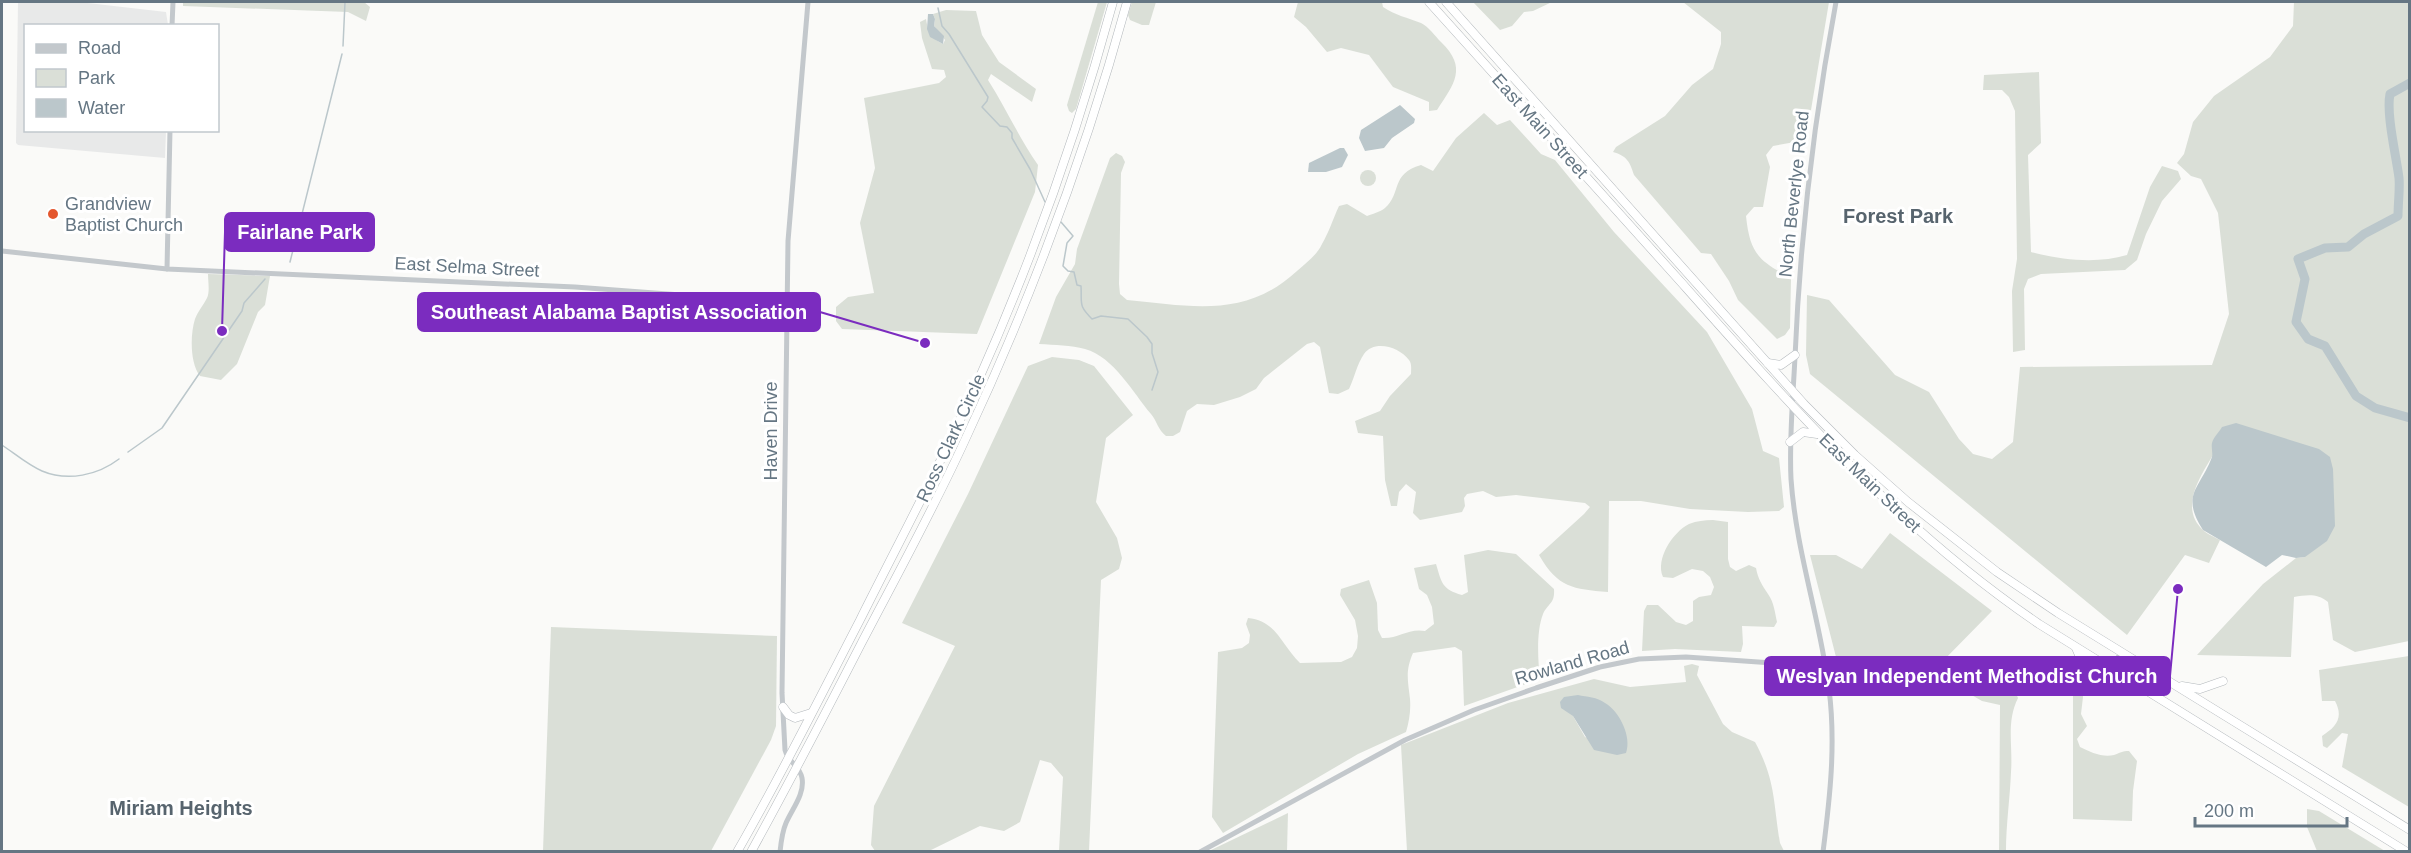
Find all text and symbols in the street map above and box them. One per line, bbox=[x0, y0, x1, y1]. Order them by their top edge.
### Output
legend bbox=[24, 24, 219, 132]
text: Road bbox=[78, 38, 121, 58]
text: Park bbox=[78, 68, 116, 88]
street label: East Main Street bbox=[1488, 70, 1592, 182]
text: Water bbox=[78, 98, 125, 118]
street label: North Beverlye Road bbox=[1775, 110, 1813, 278]
place label: Grandview Baptist Church bbox=[65, 194, 183, 235]
district label: Forest Park bbox=[1843, 205, 1954, 227]
marker: Grandview Baptist Church bbox=[46, 207, 60, 221]
callout: Fairlane Park bbox=[225, 213, 374, 251]
text: Fairlane Park bbox=[237, 221, 364, 243]
street label: East Selma Street bbox=[394, 253, 540, 281]
callout: Southeast Alabama Baptist Association bbox=[418, 293, 820, 331]
text: Southeast Alabama Baptist Association bbox=[431, 301, 807, 323]
street label: Ross Clark Circle bbox=[913, 371, 989, 505]
street label: Haven Drive bbox=[761, 381, 781, 481]
street label: East Main Street bbox=[1815, 430, 1925, 536]
street label: Rowland Road bbox=[1512, 637, 1632, 689]
callout: Weslyan Independent Methodist Church bbox=[1765, 657, 2170, 695]
text: Weslyan Independent Methodist Church bbox=[1777, 665, 2157, 687]
scale bar bbox=[2195, 790, 2346, 828]
district label: Miriam Heights bbox=[109, 797, 253, 819]
text: 200 m bbox=[2204, 801, 2254, 821]

